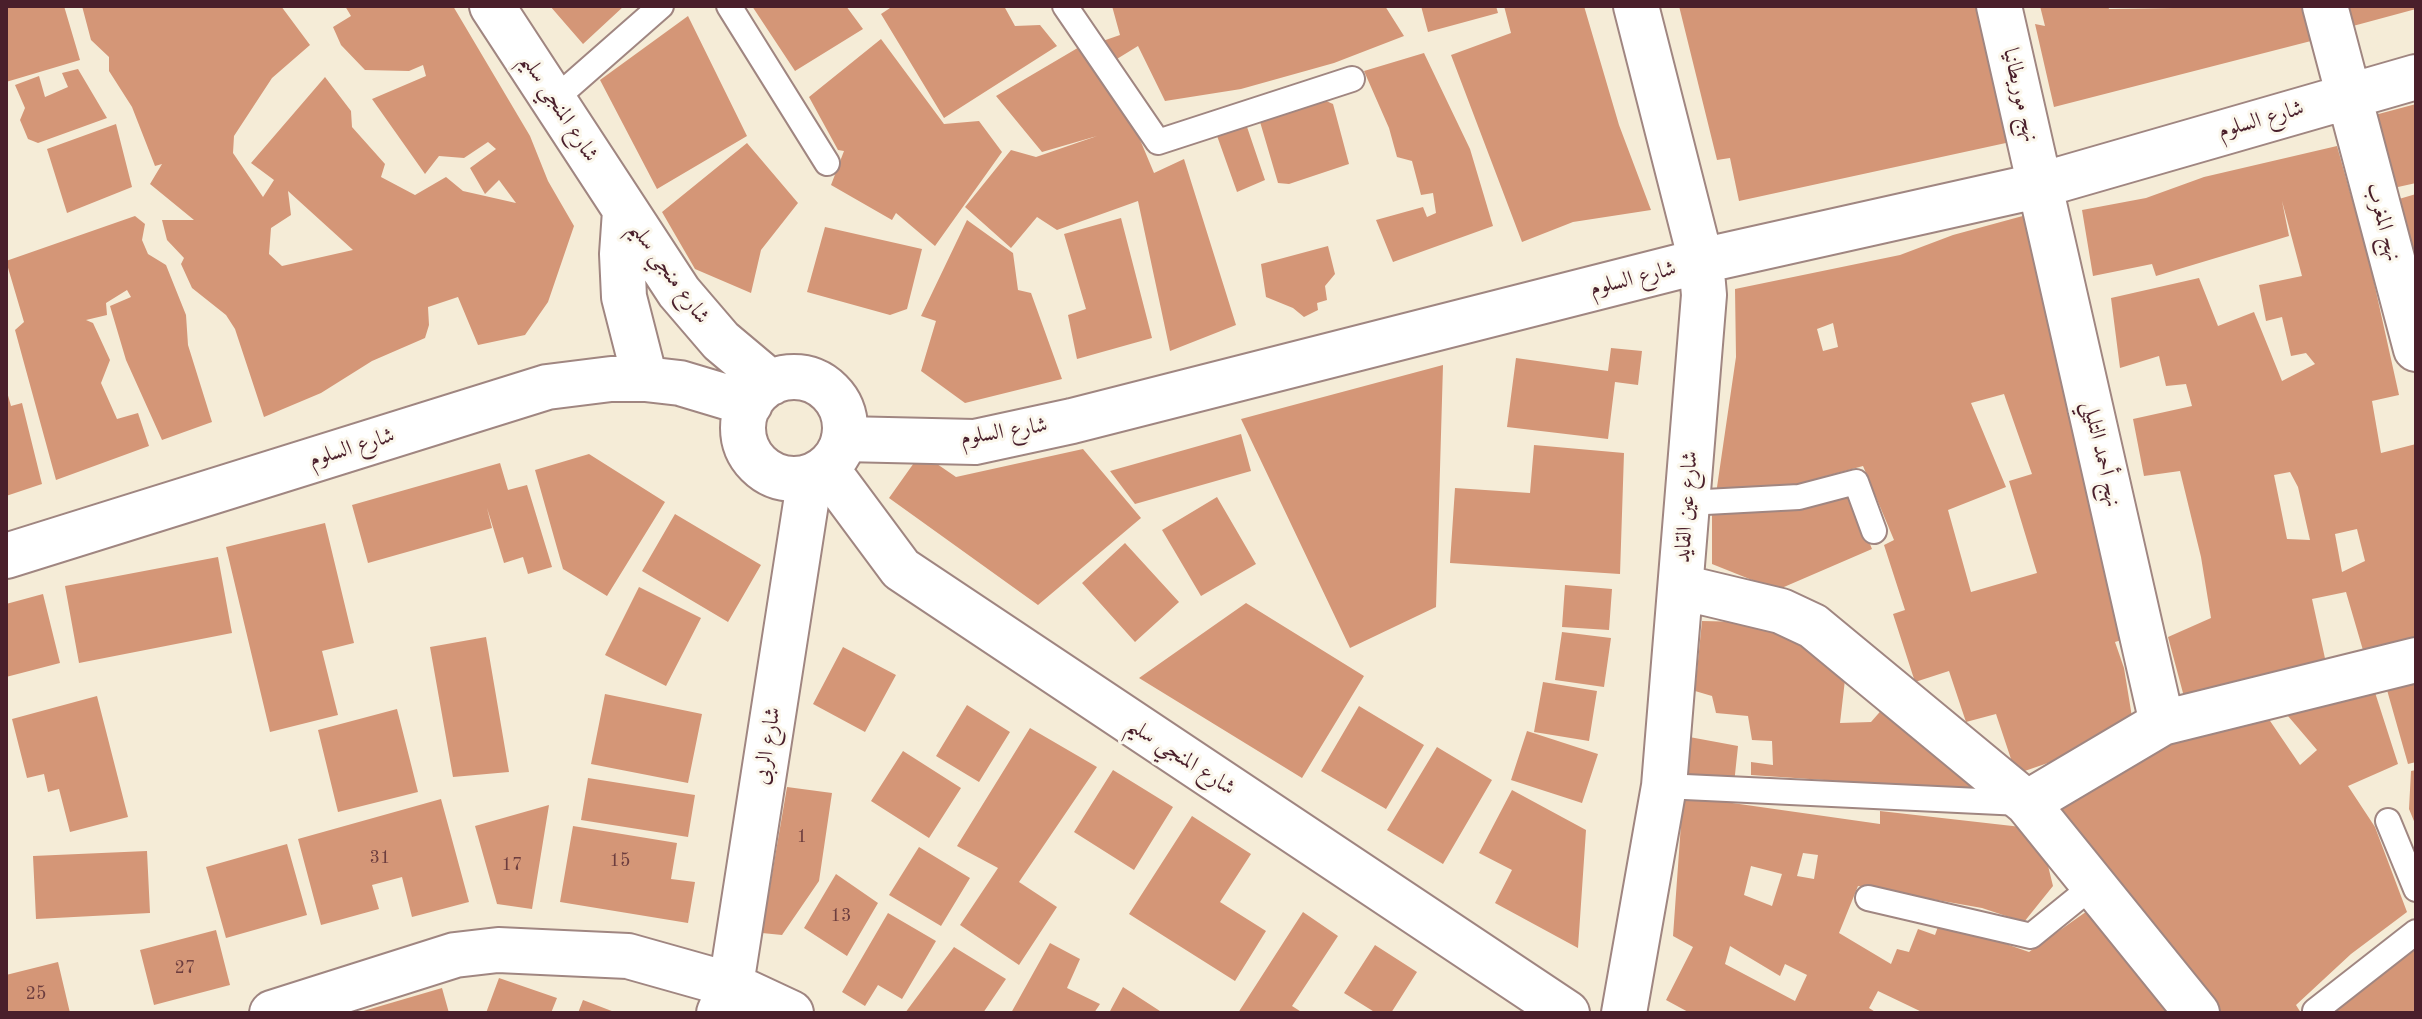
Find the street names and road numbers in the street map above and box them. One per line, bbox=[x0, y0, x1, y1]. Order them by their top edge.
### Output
street label: نهج موريطانيا bbox=[1996, 45, 2044, 145]
street label: شارع المنجي سليم bbox=[514, 49, 604, 167]
street label: شارع السلوم bbox=[2215, 95, 2307, 145]
street label: نهج المغرب bbox=[2360, 180, 2406, 264]
street label: شارع منجي سليم bbox=[623, 217, 715, 329]
street label: شارع السلوم bbox=[1587, 256, 1679, 302]
street label: نهج أحمد التليلي bbox=[2076, 398, 2126, 510]
street label: شارع السلوم bbox=[958, 412, 1050, 452]
street label: شارع السلوم bbox=[306, 423, 398, 473]
street label: شارع عين القايد bbox=[1670, 450, 1704, 564]
street label: شارع الربى bbox=[749, 705, 787, 787]
street label: شارع المنجي سليم bbox=[1122, 712, 1240, 802]

